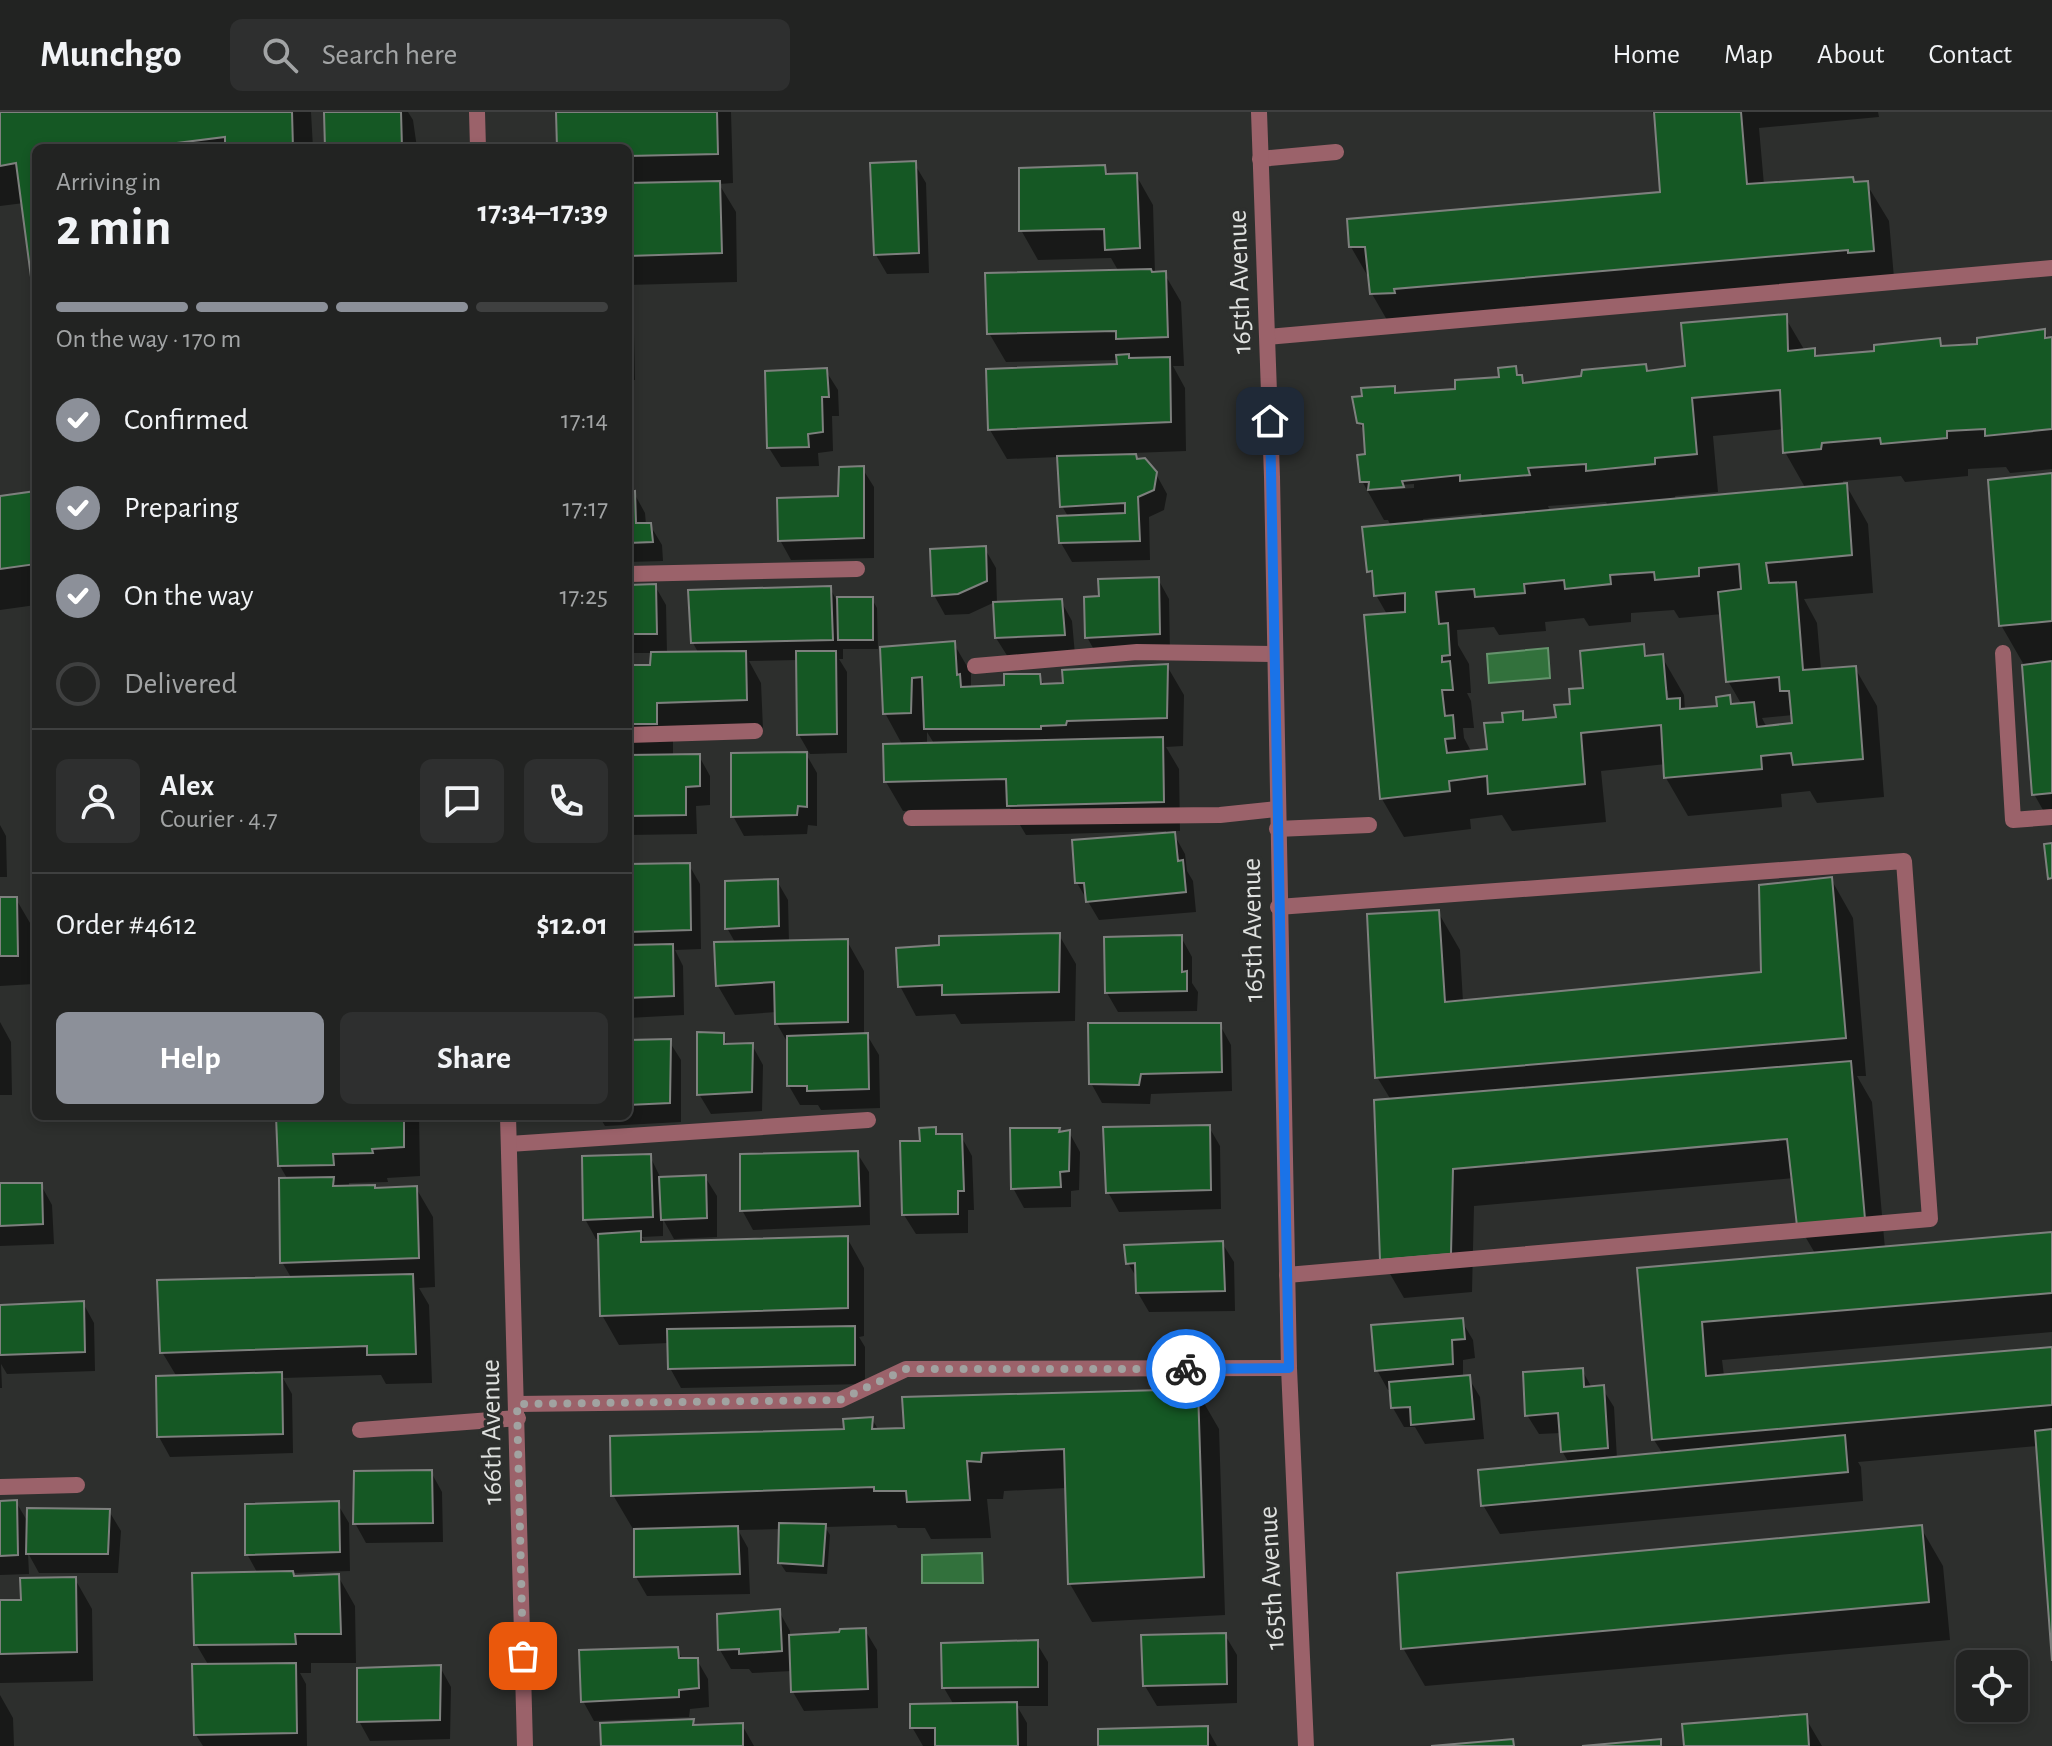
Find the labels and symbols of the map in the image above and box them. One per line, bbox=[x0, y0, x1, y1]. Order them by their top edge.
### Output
street label: 165th Avenue bbox=[1223, 209, 1257, 355]
pin bbox=[1236, 387, 1304, 455]
street label: 165th Avenue bbox=[1238, 858, 1268, 1002]
courier bbox=[1146, 1329, 1226, 1409]
street label: 166th Avenue bbox=[477, 1359, 507, 1505]
street label: 165th Avenue bbox=[1254, 1505, 1290, 1651]
pin bbox=[489, 1622, 557, 1690]

